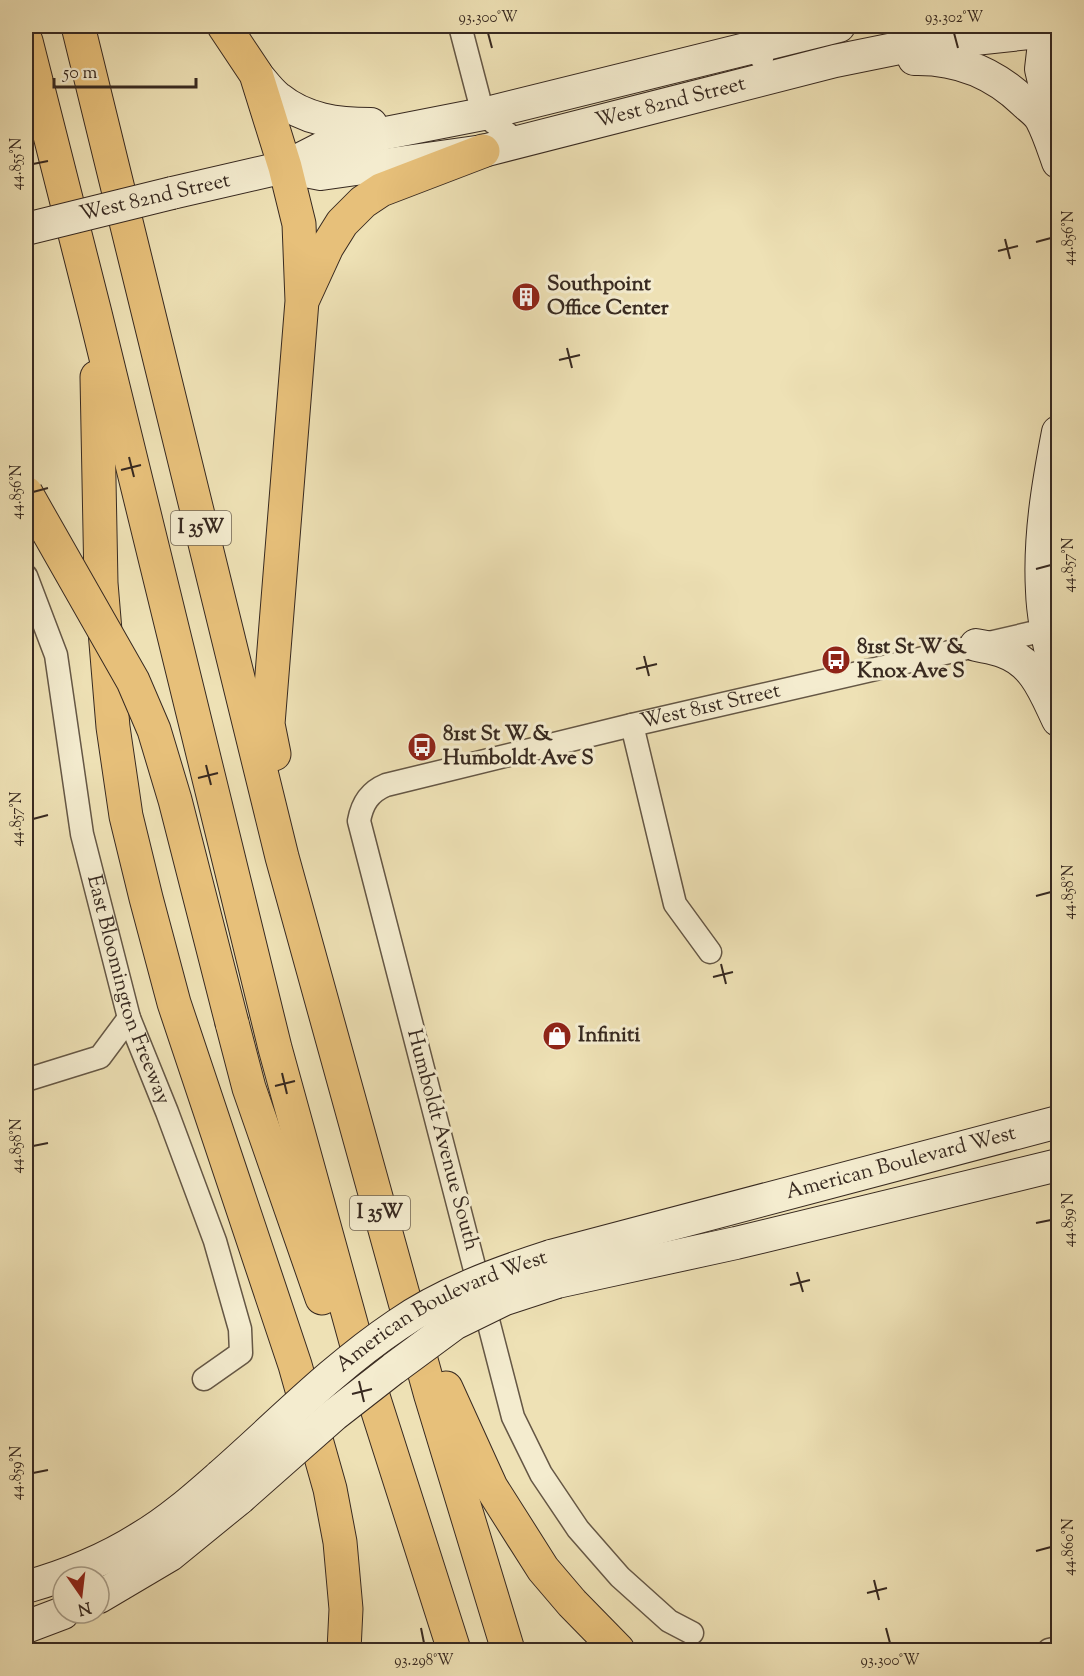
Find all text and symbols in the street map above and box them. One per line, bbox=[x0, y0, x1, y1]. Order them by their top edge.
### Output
text: 93.300°W bbox=[458, 8, 518, 29]
text: 93.302°W bbox=[925, 8, 983, 29]
scale bar bbox=[54, 51, 196, 89]
text: 50 m bbox=[62, 61, 98, 87]
street label: West 82nd Street bbox=[592, 69, 749, 137]
text: 44.855°N bbox=[7, 138, 28, 190]
street label: West 82nd Street bbox=[77, 166, 233, 230]
text: 44.856°N bbox=[1059, 211, 1080, 265]
place label: Southpoint Office Center bbox=[547, 270, 669, 324]
building icon: Southpoint Office Center bbox=[510, 281, 542, 313]
text: 44.856°N bbox=[7, 465, 28, 519]
road number: I 35W bbox=[171, 511, 231, 545]
text: 44.857°N bbox=[1059, 538, 1080, 592]
place label: 81st St W & Knox Ave S bbox=[857, 633, 968, 687]
bus stop icon: 81st St W & Knox Ave S bbox=[820, 644, 852, 676]
street label: West 81st Street bbox=[638, 676, 784, 738]
place label: 81st St W & Humboldt Ave S bbox=[443, 720, 594, 774]
bus stop icon: 81st St W & Humboldt Ave S bbox=[406, 731, 438, 763]
text: 44.857°N bbox=[7, 792, 28, 846]
text: 44.858°N bbox=[1059, 865, 1080, 919]
street label: East Bloomington Freeway bbox=[78, 872, 178, 1110]
shop icon: Infiniti bbox=[541, 1020, 573, 1052]
place label: Infiniti bbox=[578, 1021, 640, 1051]
street label: Humboldt Avenue South bbox=[398, 1026, 486, 1254]
text: 44.858°N bbox=[7, 1119, 28, 1173]
street label: American Boulevard West bbox=[783, 1119, 1019, 1208]
text: 44.859°N bbox=[1059, 1193, 1080, 1247]
road number: I 35W bbox=[350, 1196, 410, 1230]
street label: American Boulevard West bbox=[330, 1243, 551, 1380]
text: 44.859°N bbox=[7, 1446, 28, 1500]
text: 44.860°N bbox=[1059, 1518, 1080, 1576]
north arrow bbox=[51, 1565, 111, 1625]
text: N bbox=[75, 1594, 93, 1620]
text: 93.298°W bbox=[394, 1651, 454, 1672]
text: 93.300°W bbox=[860, 1651, 920, 1672]

